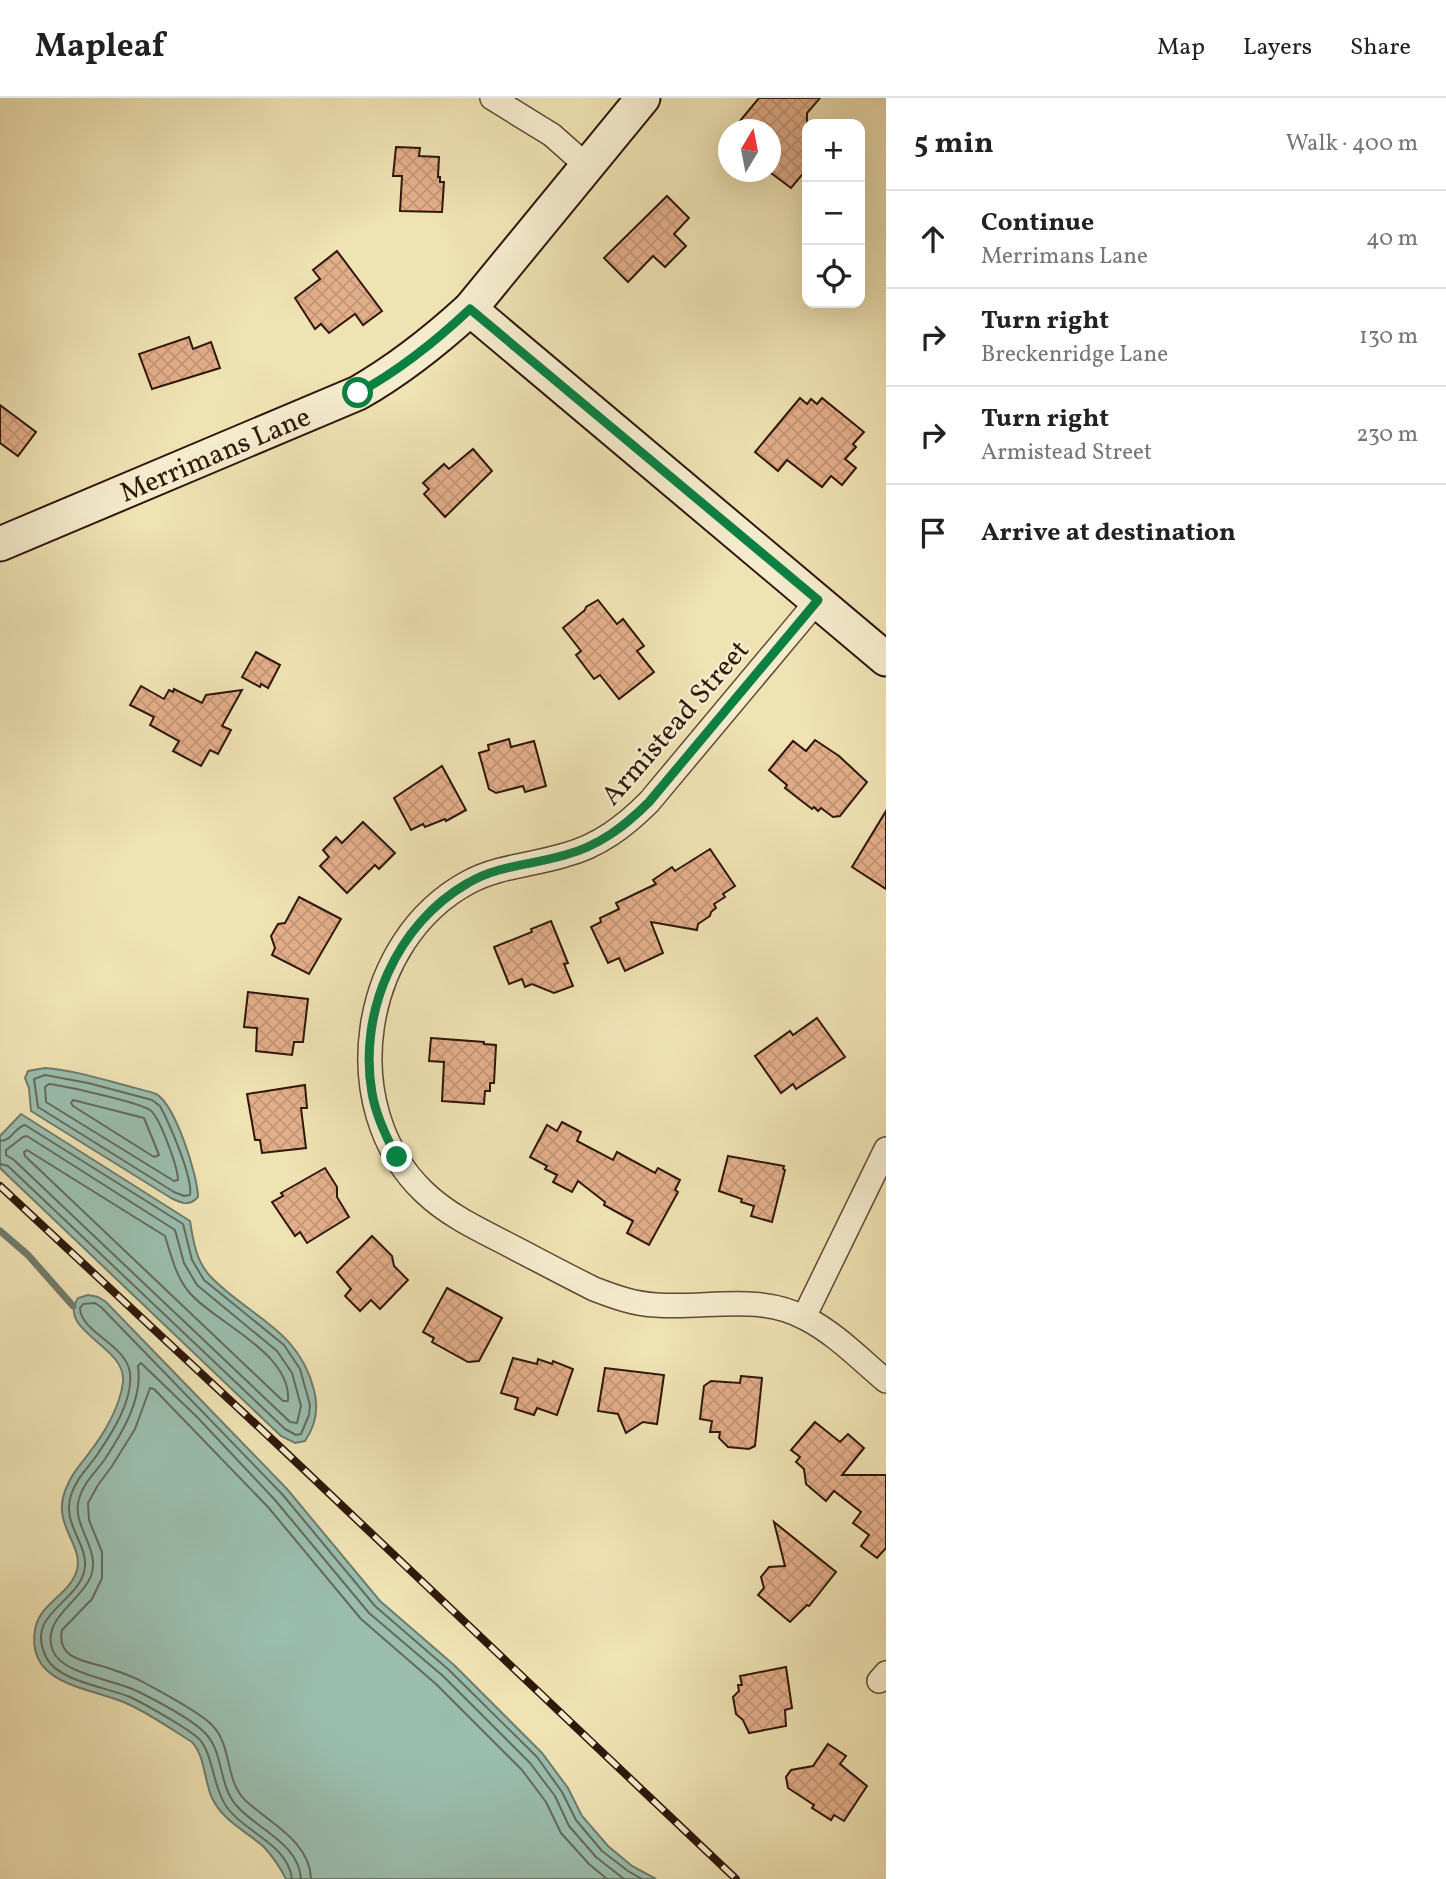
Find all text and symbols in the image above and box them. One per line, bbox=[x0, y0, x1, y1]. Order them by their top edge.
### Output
text: Mapleaf bbox=[35, 25, 165, 71]
text: Map bbox=[1157, 31, 1205, 65]
text: Layers bbox=[1243, 31, 1312, 65]
text: Share bbox=[1350, 31, 1411, 65]
north arrow bbox=[718, 119, 781, 182]
map controls bbox=[802, 119, 865, 308]
button: + bbox=[802, 119, 865, 182]
text: 5 min bbox=[914, 123, 994, 165]
text: Walk · 400 m bbox=[1286, 128, 1418, 160]
button: − bbox=[802, 182, 865, 245]
text: Continue bbox=[981, 205, 1094, 241]
icon: ahead bbox=[914, 220, 952, 258]
text: 40 m bbox=[1366, 223, 1418, 255]
text: Merrimans Lane bbox=[981, 241, 1148, 273]
button: locate bbox=[802, 245, 865, 308]
text: Turn right bbox=[981, 303, 1109, 339]
icon: right bbox=[914, 318, 952, 356]
text: 130 m bbox=[1359, 321, 1418, 353]
text: Breckenridge Lane bbox=[981, 339, 1168, 371]
route start bbox=[342, 377, 373, 408]
street label: Merrimans Lane bbox=[114, 398, 317, 513]
text: Turn right bbox=[981, 401, 1109, 437]
icon: right bbox=[914, 416, 952, 454]
text: 230 m bbox=[1356, 419, 1418, 451]
text: Armistead Street bbox=[981, 437, 1152, 469]
icon: arrive bbox=[914, 514, 952, 552]
text: Arrive at destination bbox=[981, 515, 1236, 551]
street label: Armistead Street bbox=[593, 632, 759, 815]
route end bbox=[381, 1141, 412, 1172]

